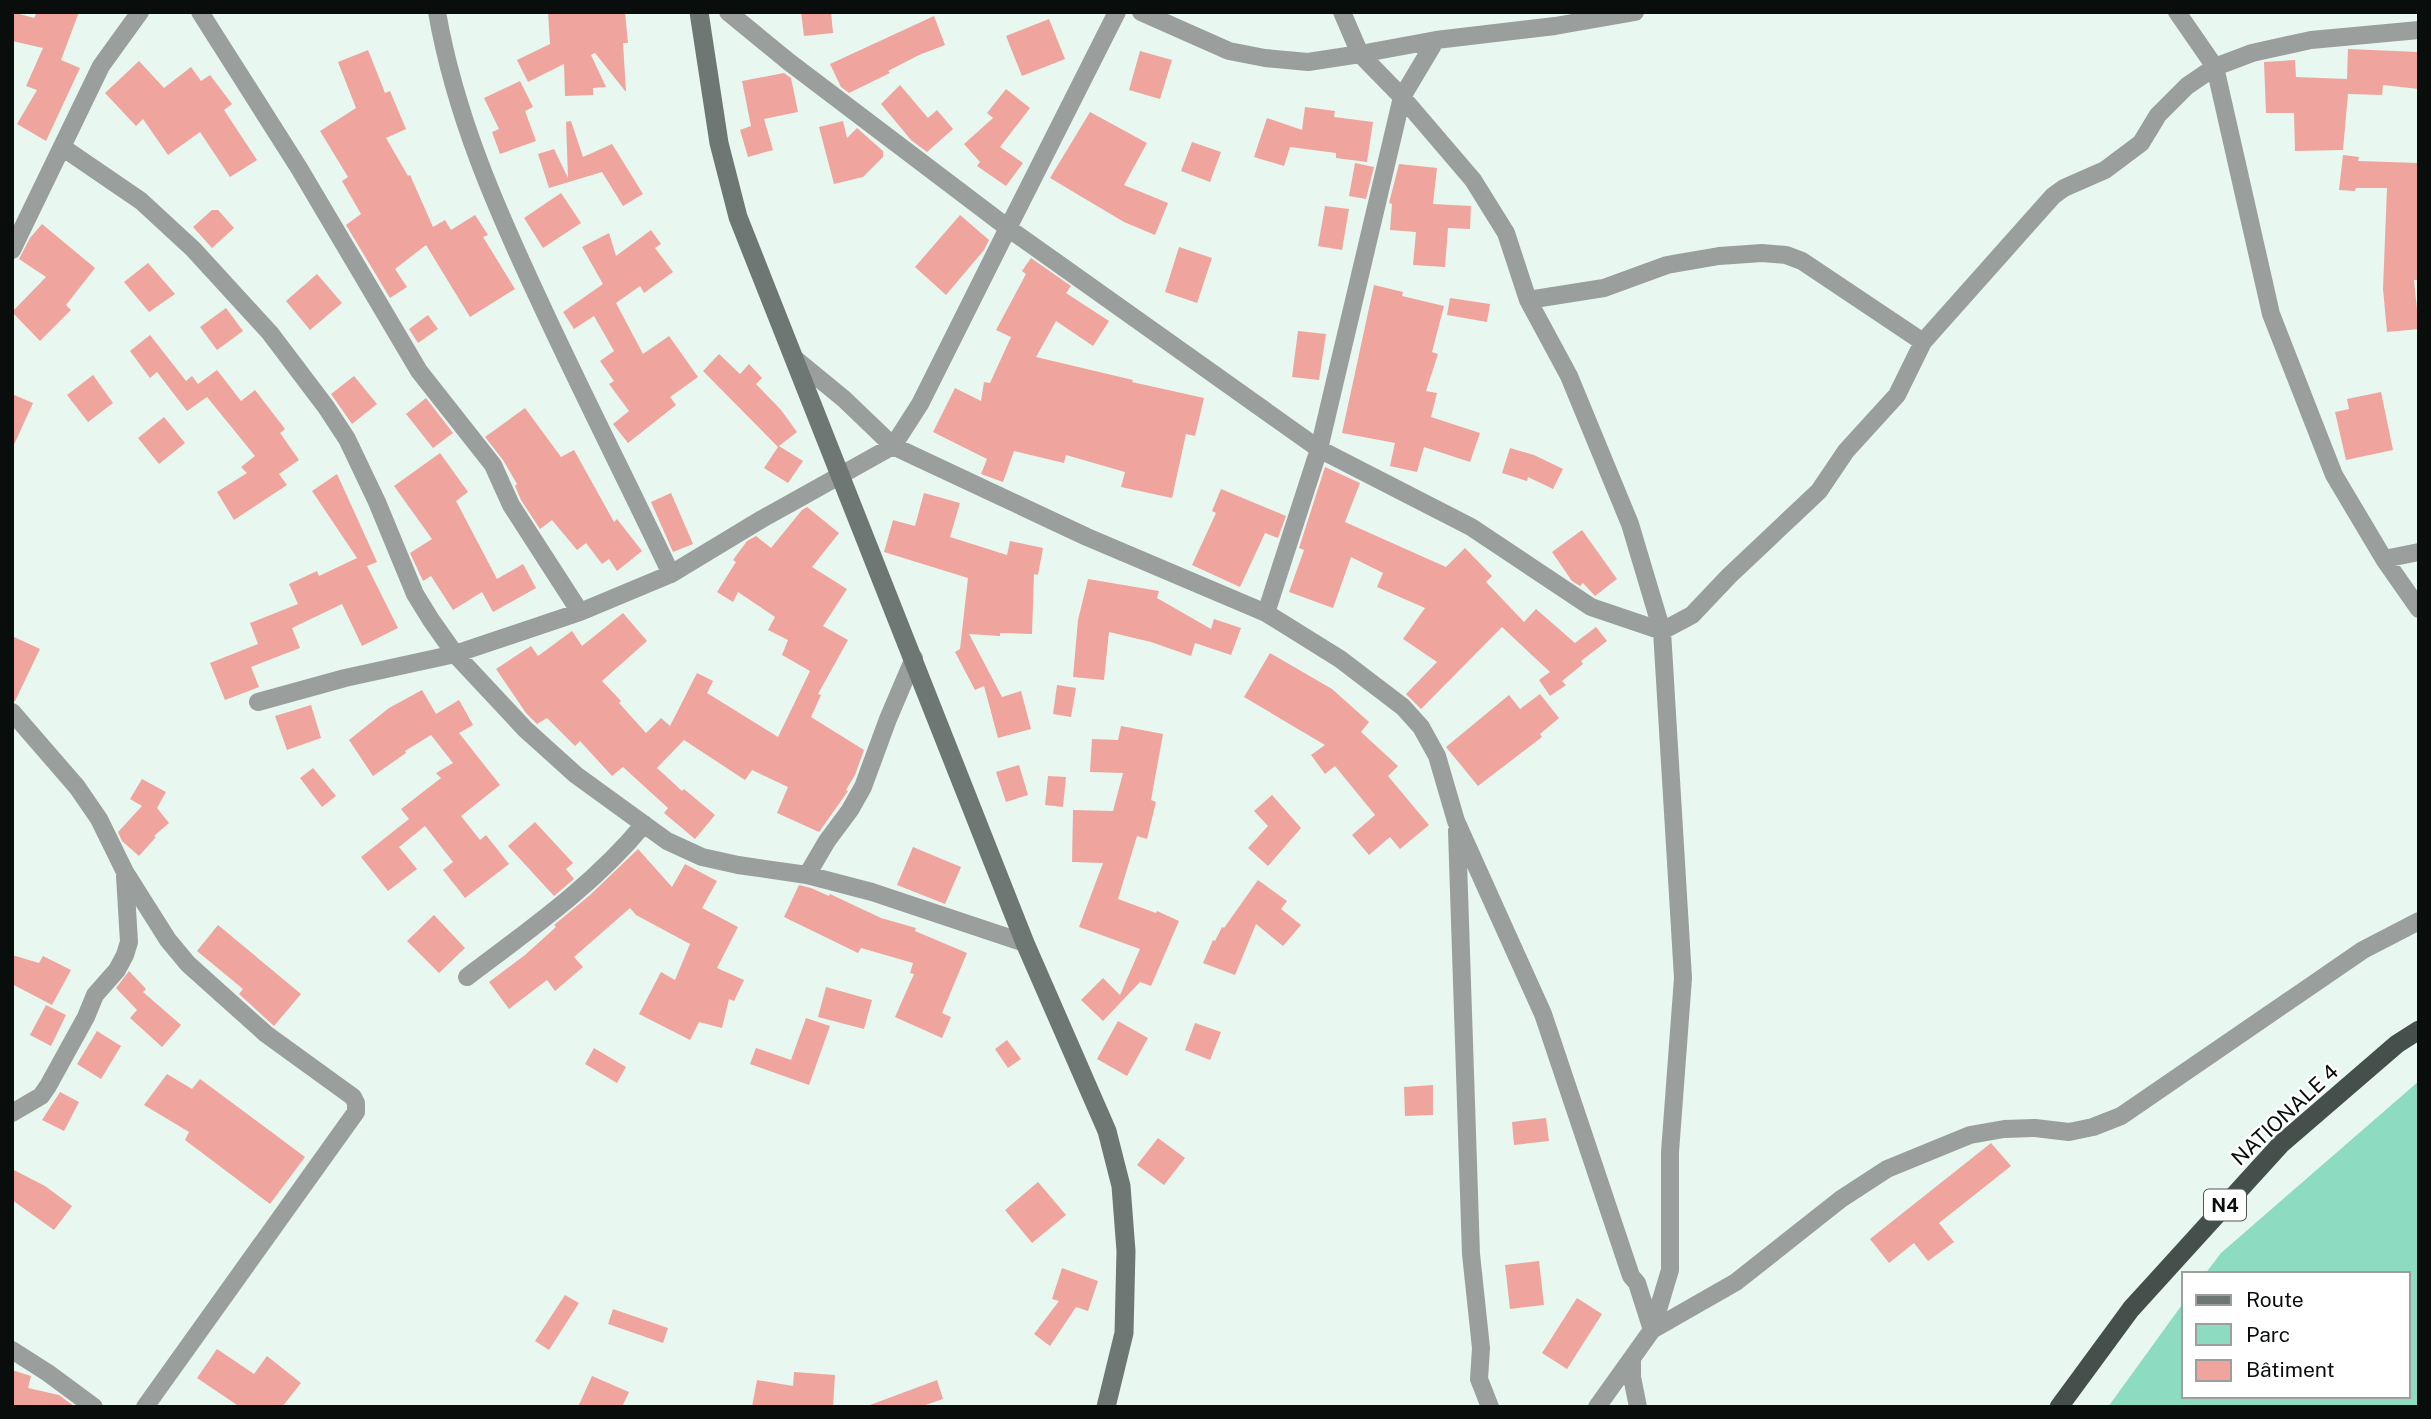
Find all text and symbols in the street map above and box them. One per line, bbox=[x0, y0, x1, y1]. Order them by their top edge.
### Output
street label: NATIONALE 4 bbox=[2226, 1059, 2343, 1170]
road number: N4 bbox=[2204, 1190, 2246, 1220]
legend bbox=[2182, 1272, 2410, 1398]
text: Route bbox=[2246, 1287, 2304, 1312]
text: Parc bbox=[2246, 1322, 2290, 1347]
text: Bâtiment bbox=[2246, 1357, 2335, 1382]

